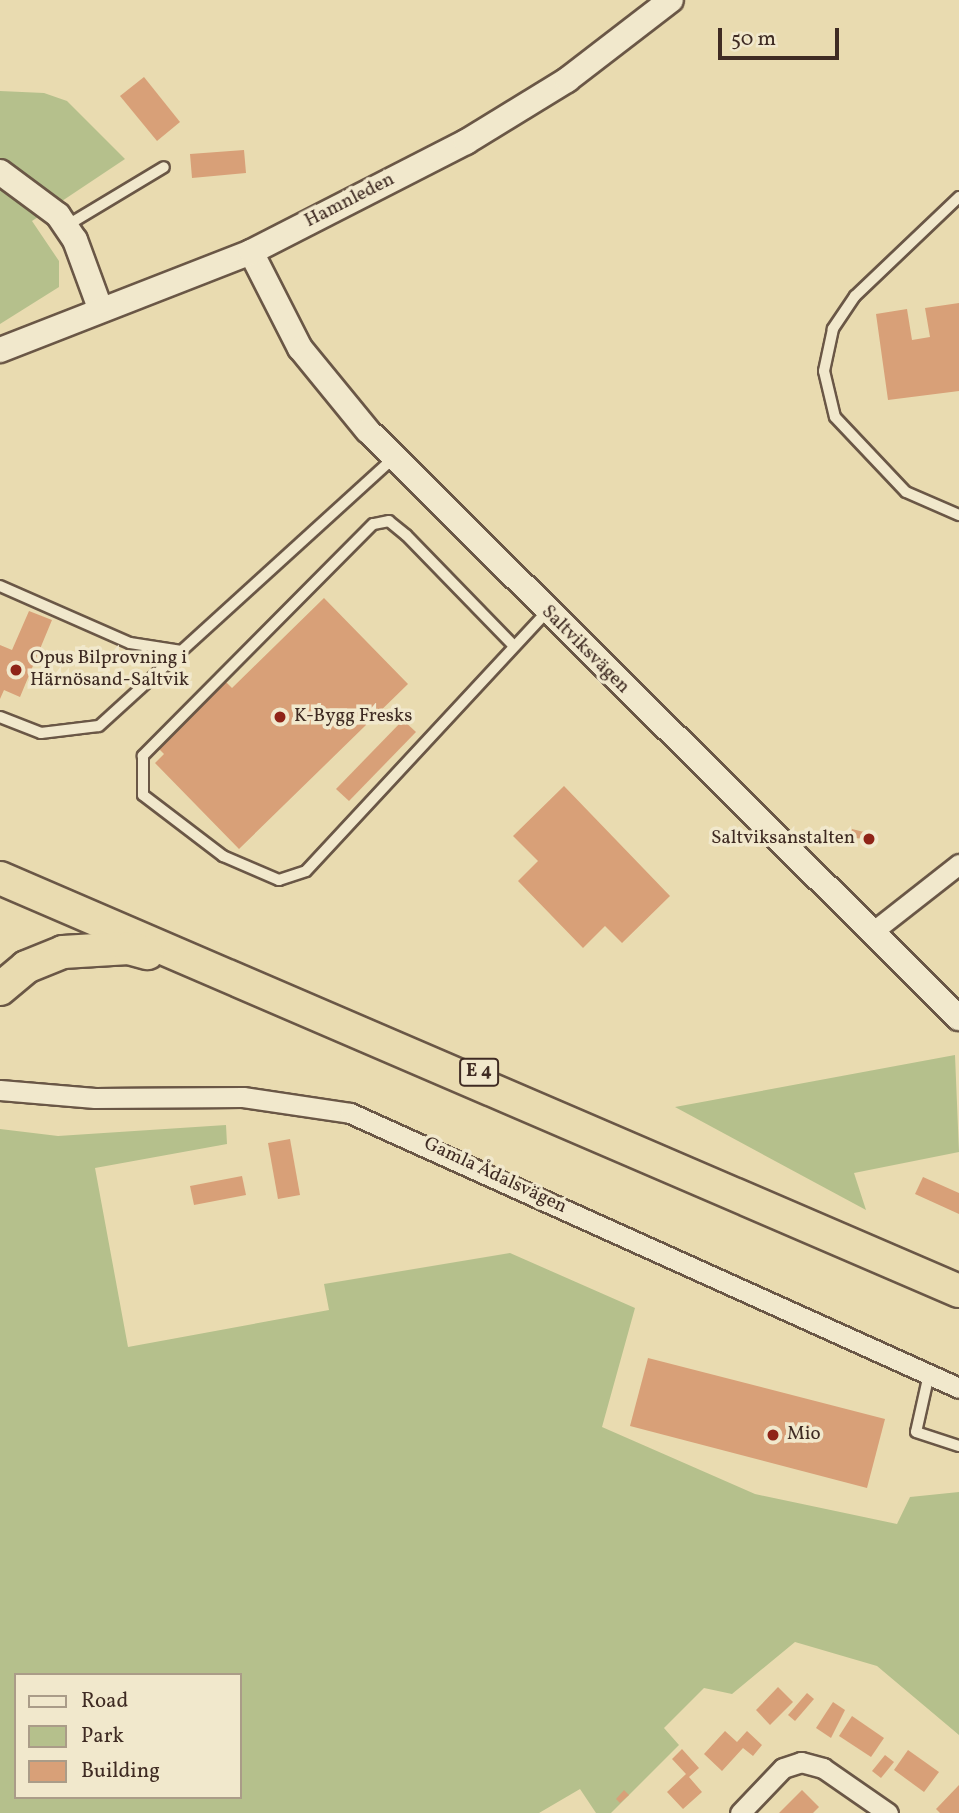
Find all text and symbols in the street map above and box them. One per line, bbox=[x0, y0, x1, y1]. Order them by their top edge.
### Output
scale bar bbox=[721, 14, 842, 58]
text: 50 m bbox=[731, 25, 776, 54]
street label: Hamnleden bbox=[301, 169, 399, 233]
street label: Saltviksvägen bbox=[536, 601, 634, 699]
place label: Opus Bilprovning i Härnösand-Saltvik bbox=[30, 648, 189, 692]
marker: Opus Bilprovning i Härnösand-Saltvik bbox=[8, 662, 24, 678]
place label: K-Bygg Fresks bbox=[294, 706, 412, 728]
marker: K-Bygg Fresks bbox=[272, 709, 288, 725]
place label: Saltviksanstalten bbox=[711, 828, 855, 850]
marker: Saltviksanstalten bbox=[861, 831, 877, 847]
road number: E 4 bbox=[458, 1058, 500, 1086]
street label: Gamla Ådalsvägen bbox=[420, 1133, 570, 1219]
place label: Mio bbox=[787, 1424, 821, 1446]
marker: Mio bbox=[765, 1427, 781, 1443]
legend bbox=[14, 1673, 242, 1799]
text: Road bbox=[81, 1687, 128, 1716]
text: Park bbox=[81, 1722, 124, 1751]
text: Building bbox=[81, 1757, 160, 1786]

